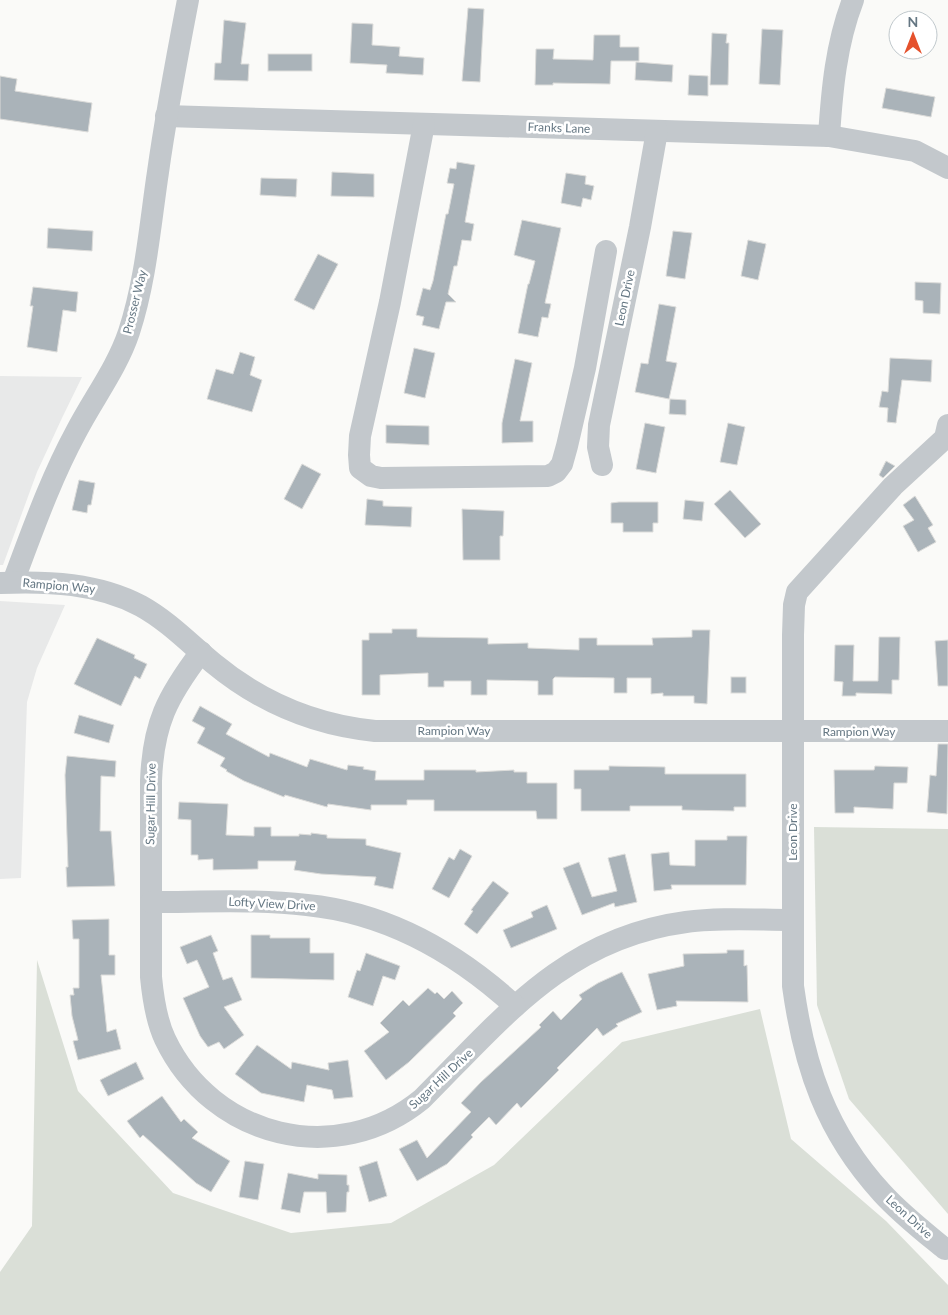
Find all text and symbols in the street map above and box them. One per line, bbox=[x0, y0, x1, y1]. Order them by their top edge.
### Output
north arrow bbox=[888, 10, 938, 60]
text: N bbox=[908, 13, 918, 30]
street label: Franks Lane bbox=[527, 119, 591, 136]
street label: Prosser Way bbox=[119, 267, 150, 335]
street label: Leon Drive bbox=[611, 268, 638, 327]
street label: Rampion Way bbox=[22, 575, 97, 596]
street label: Rampion Way bbox=[417, 723, 491, 738]
street label: Rampion Way bbox=[822, 724, 896, 739]
street label: Sugar Hill Drive bbox=[142, 763, 159, 845]
street label: Leon Drive bbox=[785, 803, 800, 861]
street label: Lofty View Drive bbox=[228, 894, 316, 913]
street label: Sugar Hill Drive bbox=[406, 1045, 476, 1112]
street label: Leon Drive bbox=[883, 1192, 936, 1241]

